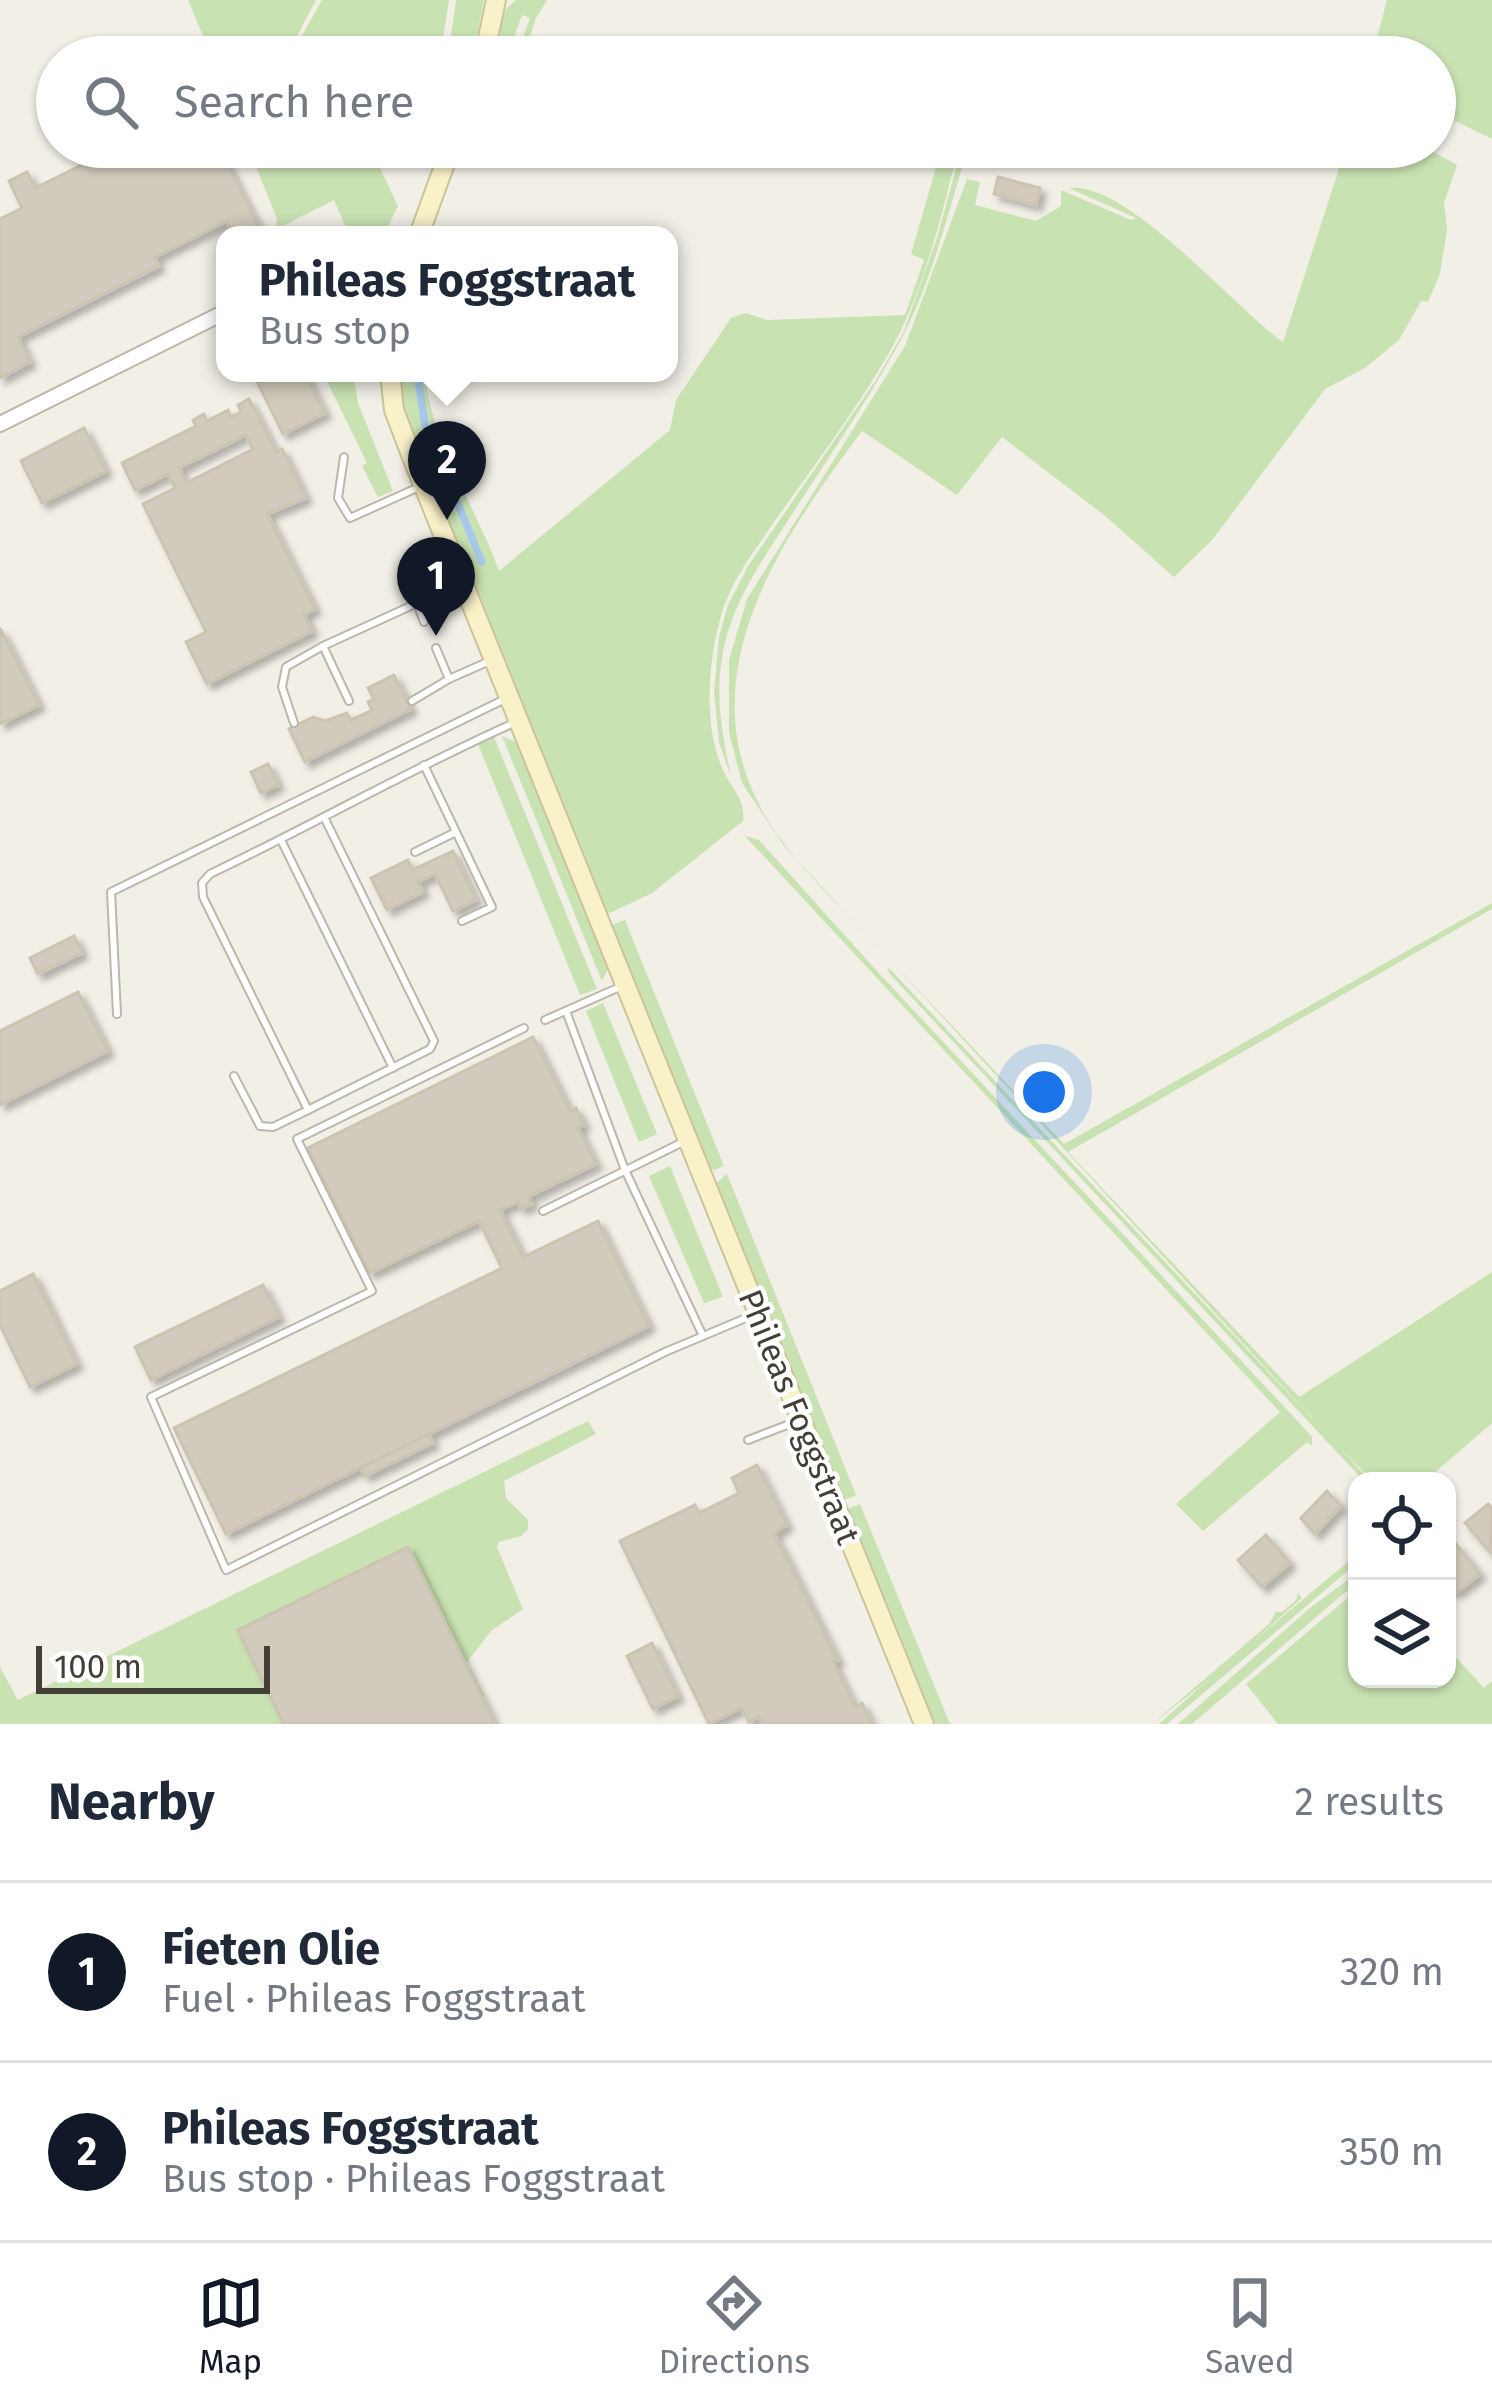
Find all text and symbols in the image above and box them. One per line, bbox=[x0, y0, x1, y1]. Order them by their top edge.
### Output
search box bbox=[36, 36, 1456, 168]
icon: search bbox=[78, 69, 144, 135]
text: Search here bbox=[174, 75, 414, 129]
popup bbox=[216, 226, 678, 382]
text: Phileas Foggstraat bbox=[259, 254, 635, 308]
text: Bus stop bbox=[259, 308, 411, 354]
pin: 2 bbox=[408, 421, 486, 520]
pin: 1 bbox=[397, 537, 475, 636]
your location bbox=[1014, 1062, 1074, 1122]
street label: Phileas Foggstraat bbox=[730, 1284, 868, 1550]
map controls bbox=[1348, 1472, 1456, 1688]
button: locate bbox=[1348, 1472, 1456, 1580]
button: layers bbox=[1348, 1580, 1456, 1688]
scale bar bbox=[36, 1640, 270, 1693]
text: 100 m bbox=[54, 1647, 142, 1687]
text: Nearby bbox=[48, 1771, 214, 1833]
text: 2 results bbox=[1295, 1779, 1444, 1825]
text: Fieten Olie bbox=[162, 1922, 380, 1976]
text: 1 bbox=[78, 1949, 96, 1995]
text: 320 m bbox=[1340, 1949, 1444, 1995]
text: Fuel · Phileas Foggstraat bbox=[162, 1976, 585, 2022]
text: Phileas Foggstraat bbox=[162, 2102, 539, 2156]
text: 2 bbox=[77, 2129, 97, 2175]
text: 350 m bbox=[1339, 2129, 1444, 2175]
text: Bus stop · Phileas Foggstraat bbox=[162, 2156, 665, 2202]
tab: Map bbox=[198, 2270, 264, 2382]
tab: Directions bbox=[659, 2270, 810, 2382]
tab: Saved bbox=[1205, 2270, 1294, 2382]

